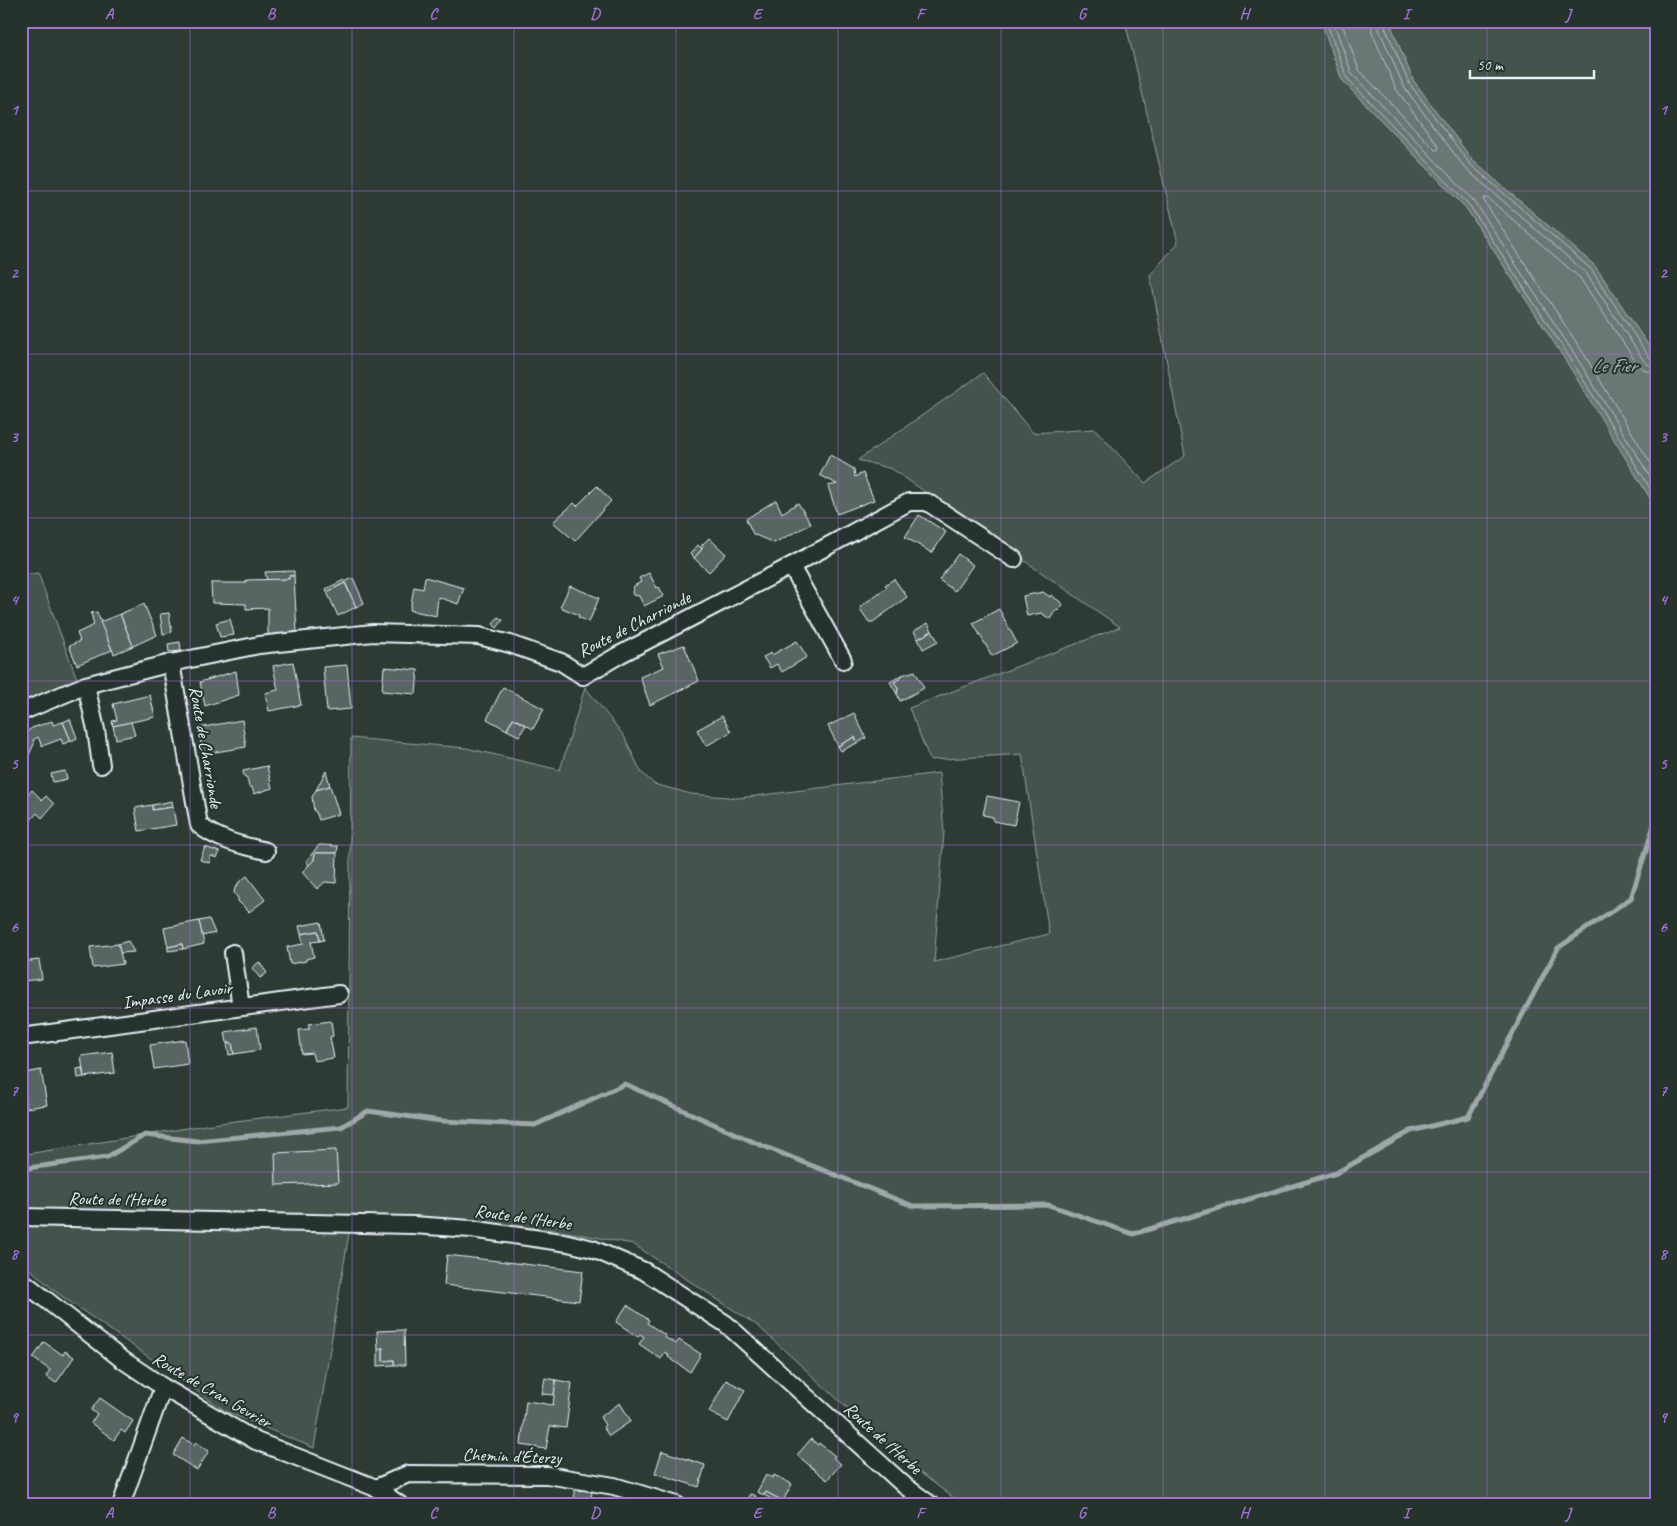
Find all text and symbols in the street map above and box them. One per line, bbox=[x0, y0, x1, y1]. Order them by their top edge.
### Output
text: A bbox=[105, 4, 115, 24]
text: B bbox=[267, 4, 277, 24]
text: C bbox=[429, 4, 439, 24]
text: D bbox=[590, 4, 601, 24]
text: E bbox=[753, 4, 764, 24]
text: F bbox=[916, 4, 927, 24]
text: G bbox=[1078, 4, 1088, 24]
text: H bbox=[1239, 4, 1251, 24]
text: I bbox=[1403, 4, 1413, 24]
text: J bbox=[1564, 4, 1573, 24]
scale bar bbox=[1470, 48, 1593, 80]
text: 50 m bbox=[1477, 56, 1504, 75]
text: 1 bbox=[10, 100, 19, 120]
text: 1 bbox=[1659, 100, 1668, 120]
text: 2 bbox=[10, 263, 19, 283]
text: 2 bbox=[1659, 263, 1668, 283]
water label: Le Fier bbox=[1592, 354, 1640, 378]
text: 3 bbox=[10, 427, 19, 447]
text: 3 bbox=[1659, 427, 1668, 447]
street label: Route de Charrionde bbox=[574, 586, 695, 662]
text: 4 bbox=[10, 590, 19, 610]
text: 4 bbox=[1659, 590, 1668, 610]
street label: Route de Charrionde bbox=[184, 684, 228, 811]
text: 5 bbox=[11, 754, 20, 774]
text: 5 bbox=[1660, 754, 1669, 774]
text: 6 bbox=[10, 917, 19, 937]
text: 6 bbox=[1659, 917, 1668, 937]
street label: Impasse du Lavoir bbox=[121, 976, 236, 1014]
text: 7 bbox=[10, 1081, 19, 1101]
text: 7 bbox=[1659, 1081, 1668, 1101]
street label: Route de l'Herbe bbox=[68, 1187, 167, 1211]
street label: Route de l'Herbe bbox=[473, 1199, 574, 1235]
text: 8 bbox=[10, 1244, 19, 1264]
text: 8 bbox=[1659, 1244, 1668, 1264]
street label: Route de Cran Gevrier bbox=[149, 1347, 278, 1434]
street label: Route de l'Herbe bbox=[840, 1397, 927, 1479]
text: 9 bbox=[10, 1407, 19, 1427]
text: 9 bbox=[1659, 1407, 1668, 1427]
street label: Chemin d'Éterzy bbox=[462, 1443, 564, 1469]
text: A bbox=[105, 1503, 115, 1523]
text: B bbox=[267, 1503, 277, 1523]
text: C bbox=[429, 1503, 439, 1523]
text: D bbox=[590, 1503, 601, 1523]
text: E bbox=[753, 1503, 764, 1523]
text: F bbox=[916, 1503, 927, 1523]
text: G bbox=[1078, 1503, 1088, 1523]
text: H bbox=[1239, 1503, 1251, 1523]
text: I bbox=[1403, 1503, 1413, 1523]
text: J bbox=[1564, 1503, 1573, 1523]

